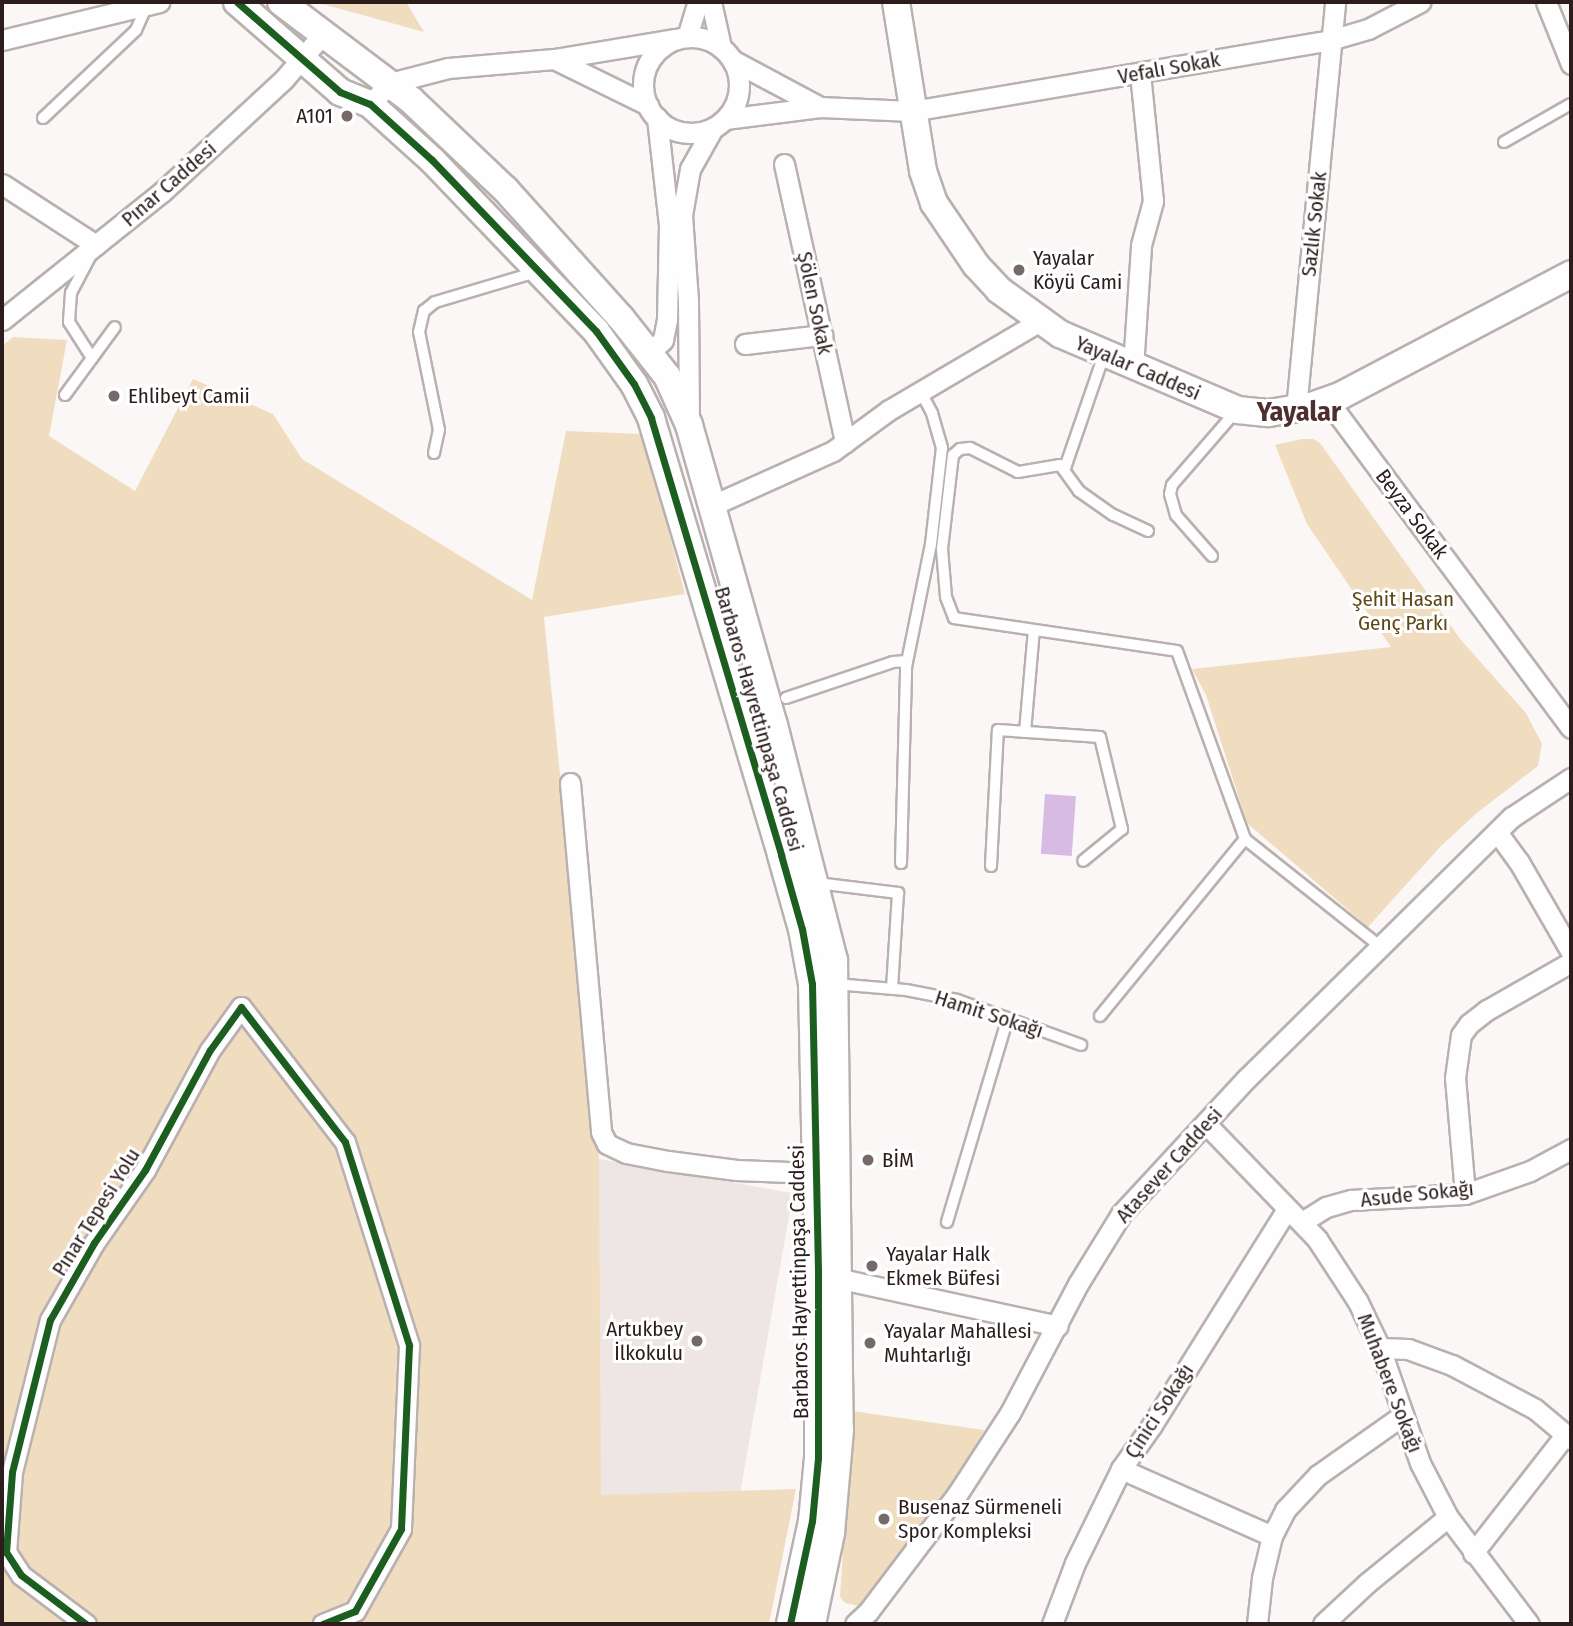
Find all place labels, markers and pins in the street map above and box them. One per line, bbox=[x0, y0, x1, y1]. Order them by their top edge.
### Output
place label: A101 bbox=[296, 103, 333, 129]
marker: A101 bbox=[339, 108, 355, 124]
place label: Yayalar Köyü Cami bbox=[1033, 245, 1122, 295]
marker: Yayalar Köyü Cami bbox=[1011, 262, 1027, 278]
place label: Ehlibeyt Camii bbox=[128, 383, 250, 409]
marker: Ehlibeyt Camii bbox=[106, 388, 122, 404]
place label: BİM bbox=[882, 1147, 914, 1173]
marker: BİM bbox=[860, 1152, 876, 1168]
place label: Yayalar Halk Ekmek Büfesi bbox=[886, 1241, 1000, 1291]
marker: Yayalar Halk Ekmek Büfesi bbox=[864, 1258, 880, 1274]
place label: Artukbey İlkokulu bbox=[606, 1316, 683, 1366]
place label: Yayalar Mahallesi Muhtarlığı bbox=[884, 1318, 1032, 1368]
marker: Artukbey İlkokulu bbox=[689, 1333, 705, 1349]
marker: Yayalar Mahallesi Muhtarlığı bbox=[862, 1335, 878, 1351]
place label: Busenaz Sürmeneli Spor Kompleksi bbox=[898, 1494, 1062, 1544]
marker: Busenaz Sürmeneli Spor Kompleksi bbox=[876, 1511, 892, 1527]

